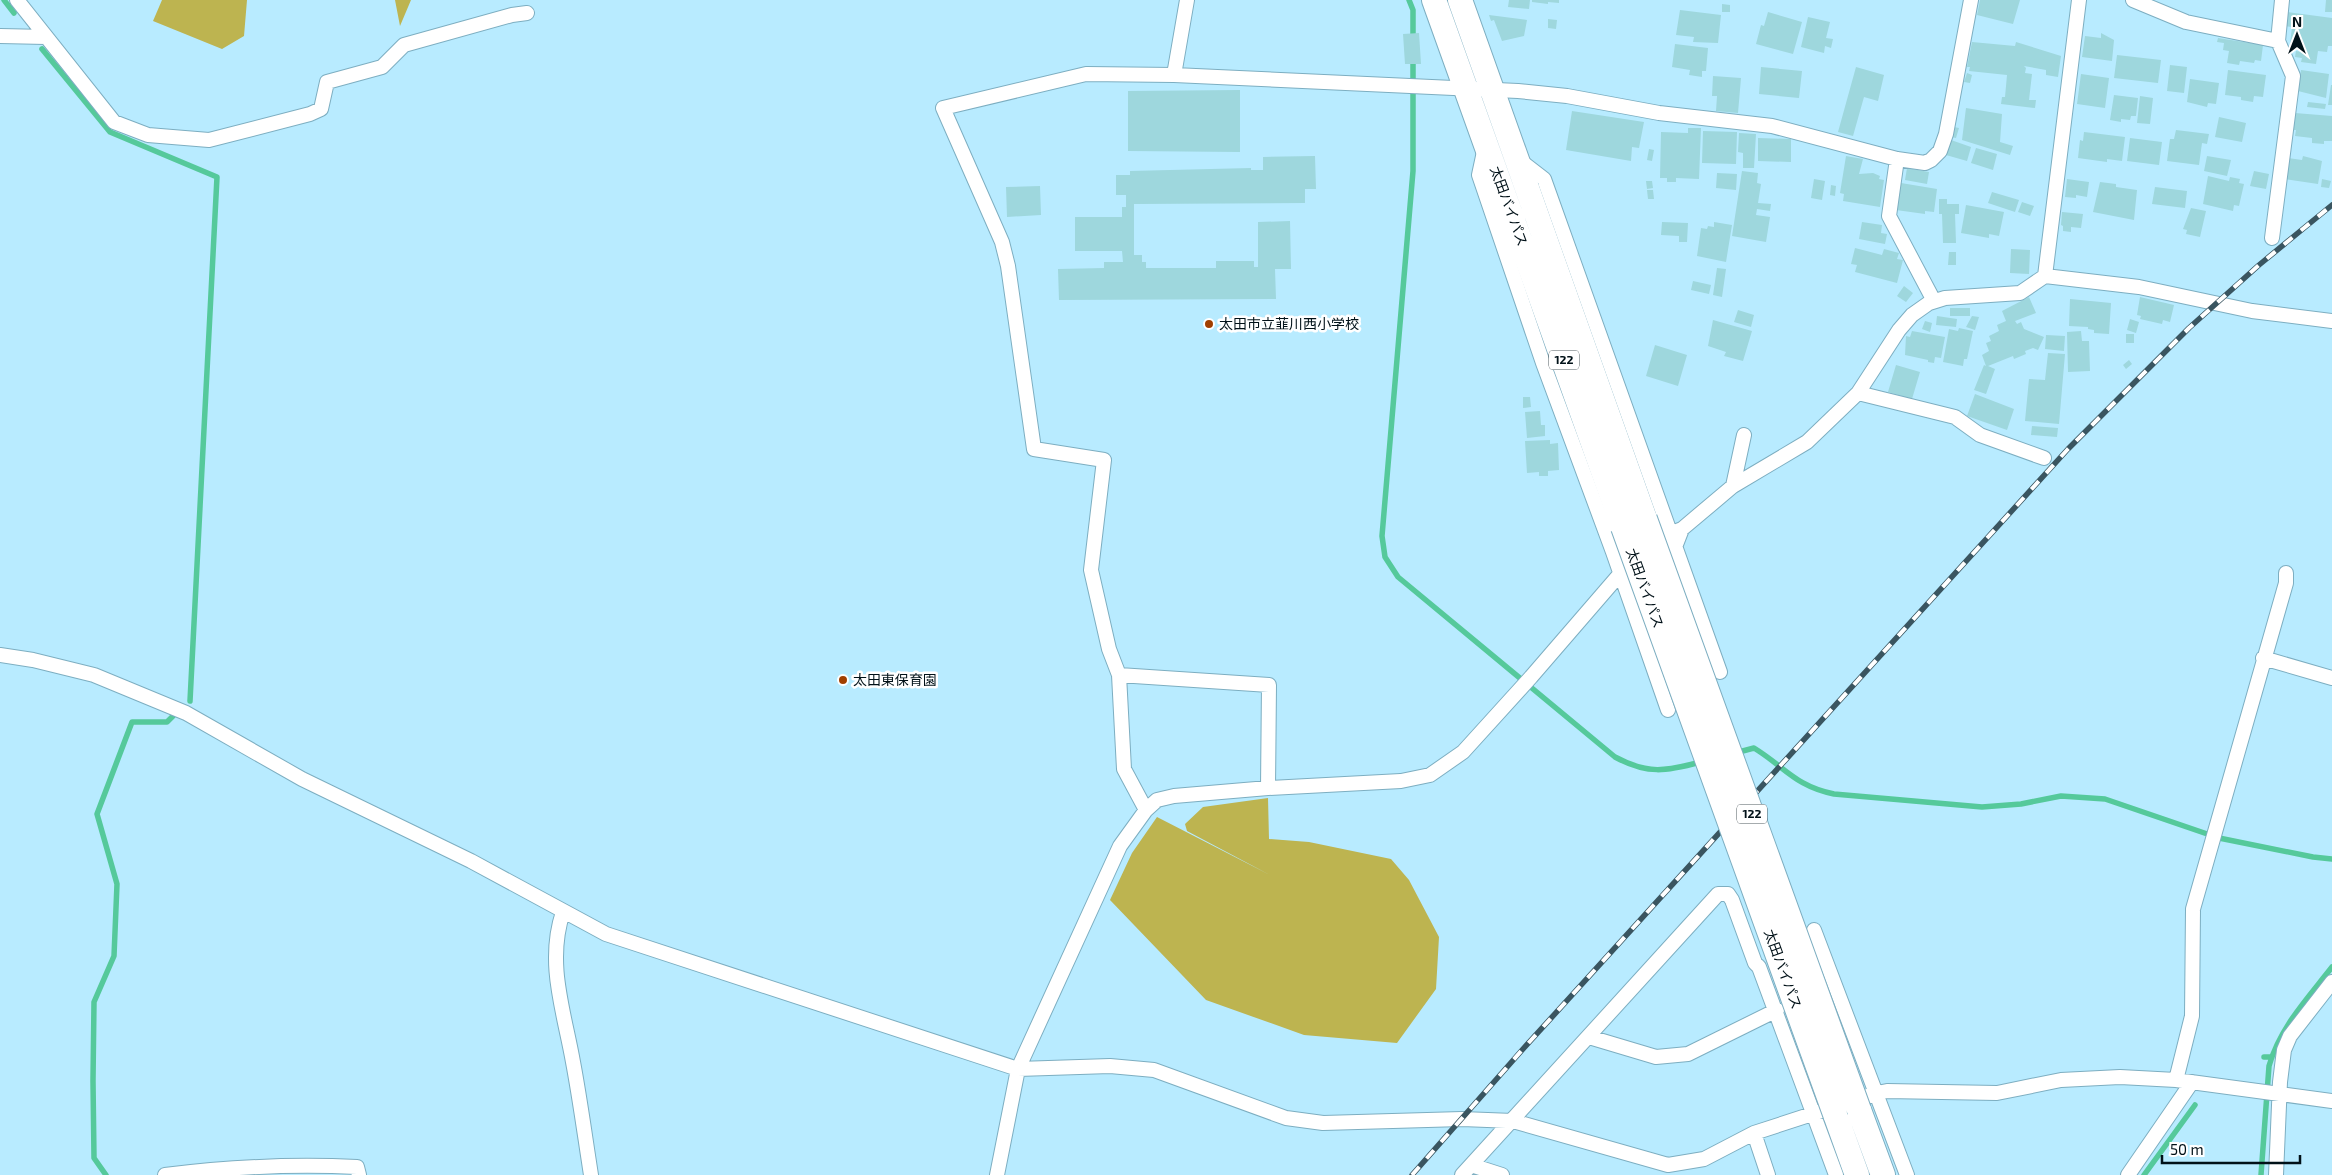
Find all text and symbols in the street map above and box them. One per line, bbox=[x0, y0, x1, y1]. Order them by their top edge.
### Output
north arrow bbox=[2272, 10, 2322, 60]
text: N bbox=[2292, 13, 2302, 30]
street label: 太田バイパス bbox=[1487, 164, 1532, 248]
place label: 太田市立韮川西小学校 bbox=[1219, 315, 1359, 332]
marker: 太田市立韮川西小学校 bbox=[1203, 318, 1215, 330]
road number: 122 bbox=[1549, 350, 1579, 370]
street label: 太田バイパス bbox=[1623, 546, 1668, 630]
place label: 太田東保育園 bbox=[853, 671, 937, 688]
marker: 太田東保育園 bbox=[837, 674, 849, 686]
road number: 122 bbox=[1737, 804, 1767, 824]
street label: 太田バイパス bbox=[1761, 927, 1806, 1011]
scale bar bbox=[2162, 1132, 2300, 1164]
text: 50 m bbox=[2170, 1140, 2204, 1158]

